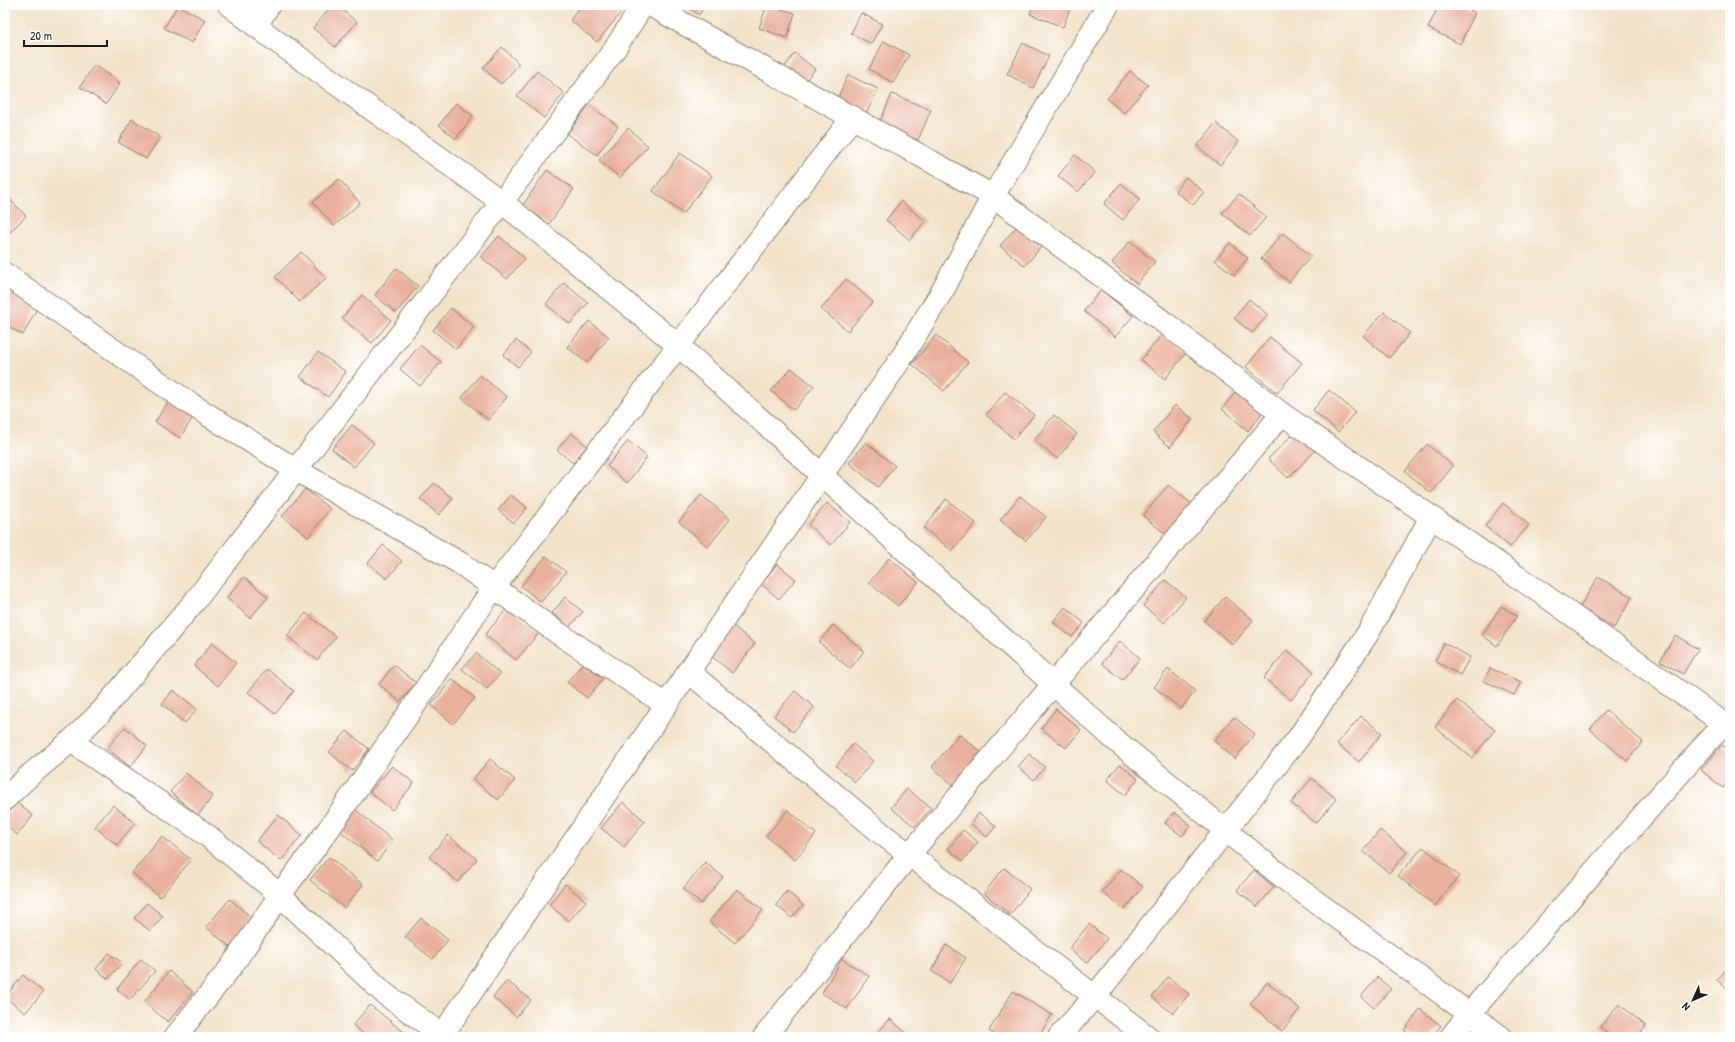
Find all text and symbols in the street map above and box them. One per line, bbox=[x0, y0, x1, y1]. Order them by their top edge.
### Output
scale bar bbox=[24, 22, 107, 48]
text: 20 m bbox=[30, 27, 52, 44]
north arrow bbox=[1673, 980, 1713, 1020]
text: N bbox=[1679, 1000, 1693, 1014]

